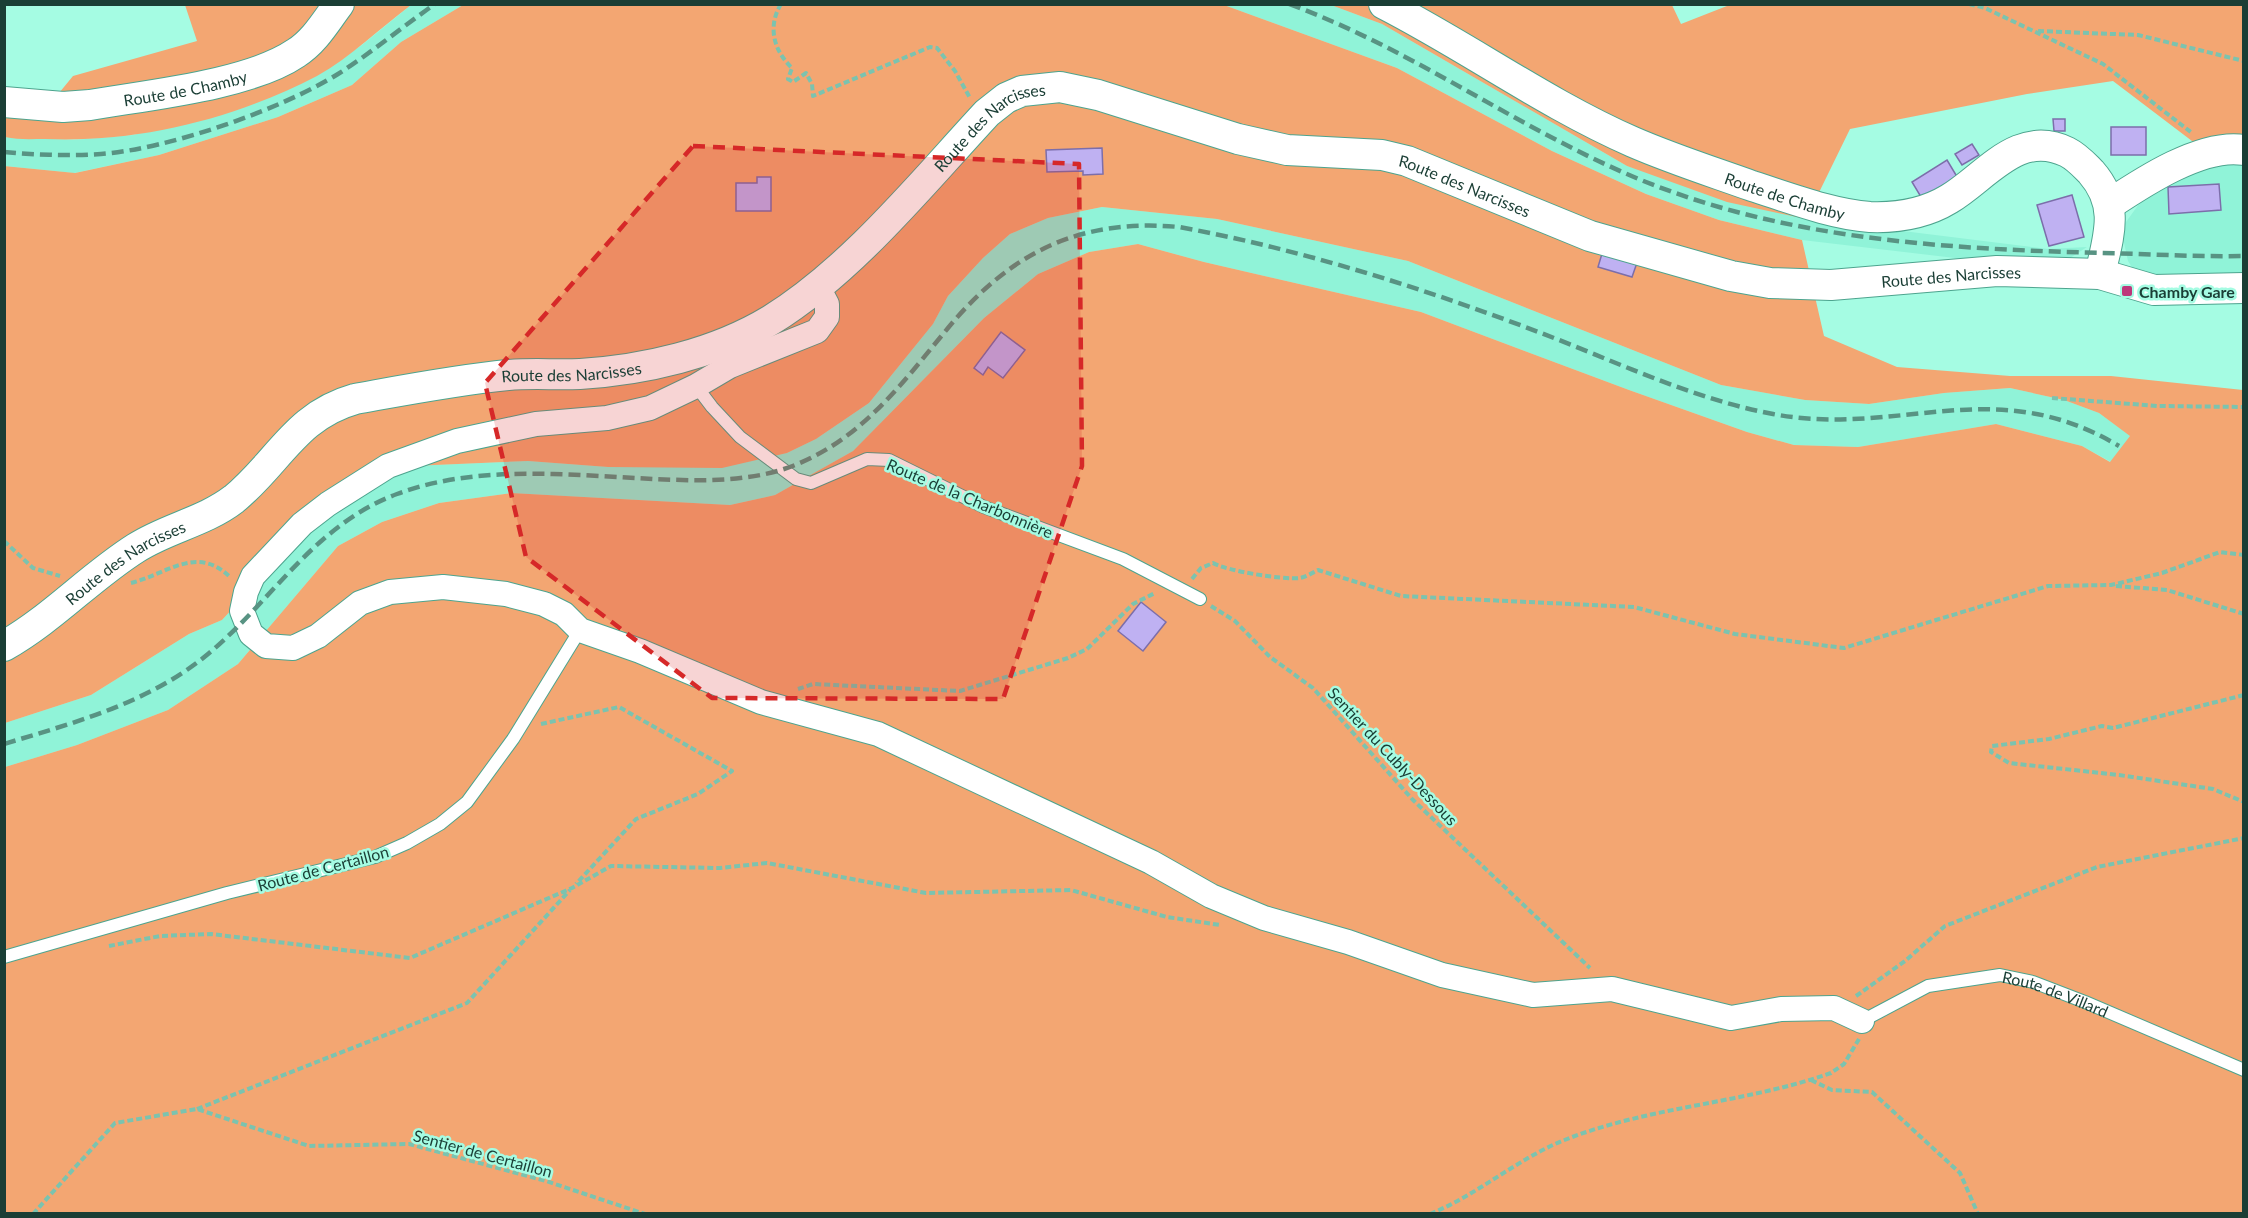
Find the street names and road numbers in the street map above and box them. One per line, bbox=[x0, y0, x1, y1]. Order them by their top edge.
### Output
street label: Route de Chamby bbox=[122, 66, 250, 109]
street label: Route des Narcisses bbox=[929, 79, 1046, 175]
street label: Route des Narcisses bbox=[1397, 150, 1533, 220]
street label: Route de Chamby bbox=[1722, 168, 1847, 223]
street label: Route des Narcisses bbox=[1880, 261, 2021, 290]
street label: Route des Narcisses bbox=[500, 357, 643, 385]
street label: Route de la Charbonnière bbox=[884, 454, 1056, 542]
street label: Route des Narcisses bbox=[61, 516, 188, 608]
street label: Sentier du Cubly-Dessous bbox=[1324, 683, 1462, 829]
street label: Route de Certaillon bbox=[255, 841, 391, 895]
street label: Route de Villard bbox=[2001, 966, 2111, 1020]
street label: Sentier de Certaillon bbox=[411, 1125, 555, 1181]

